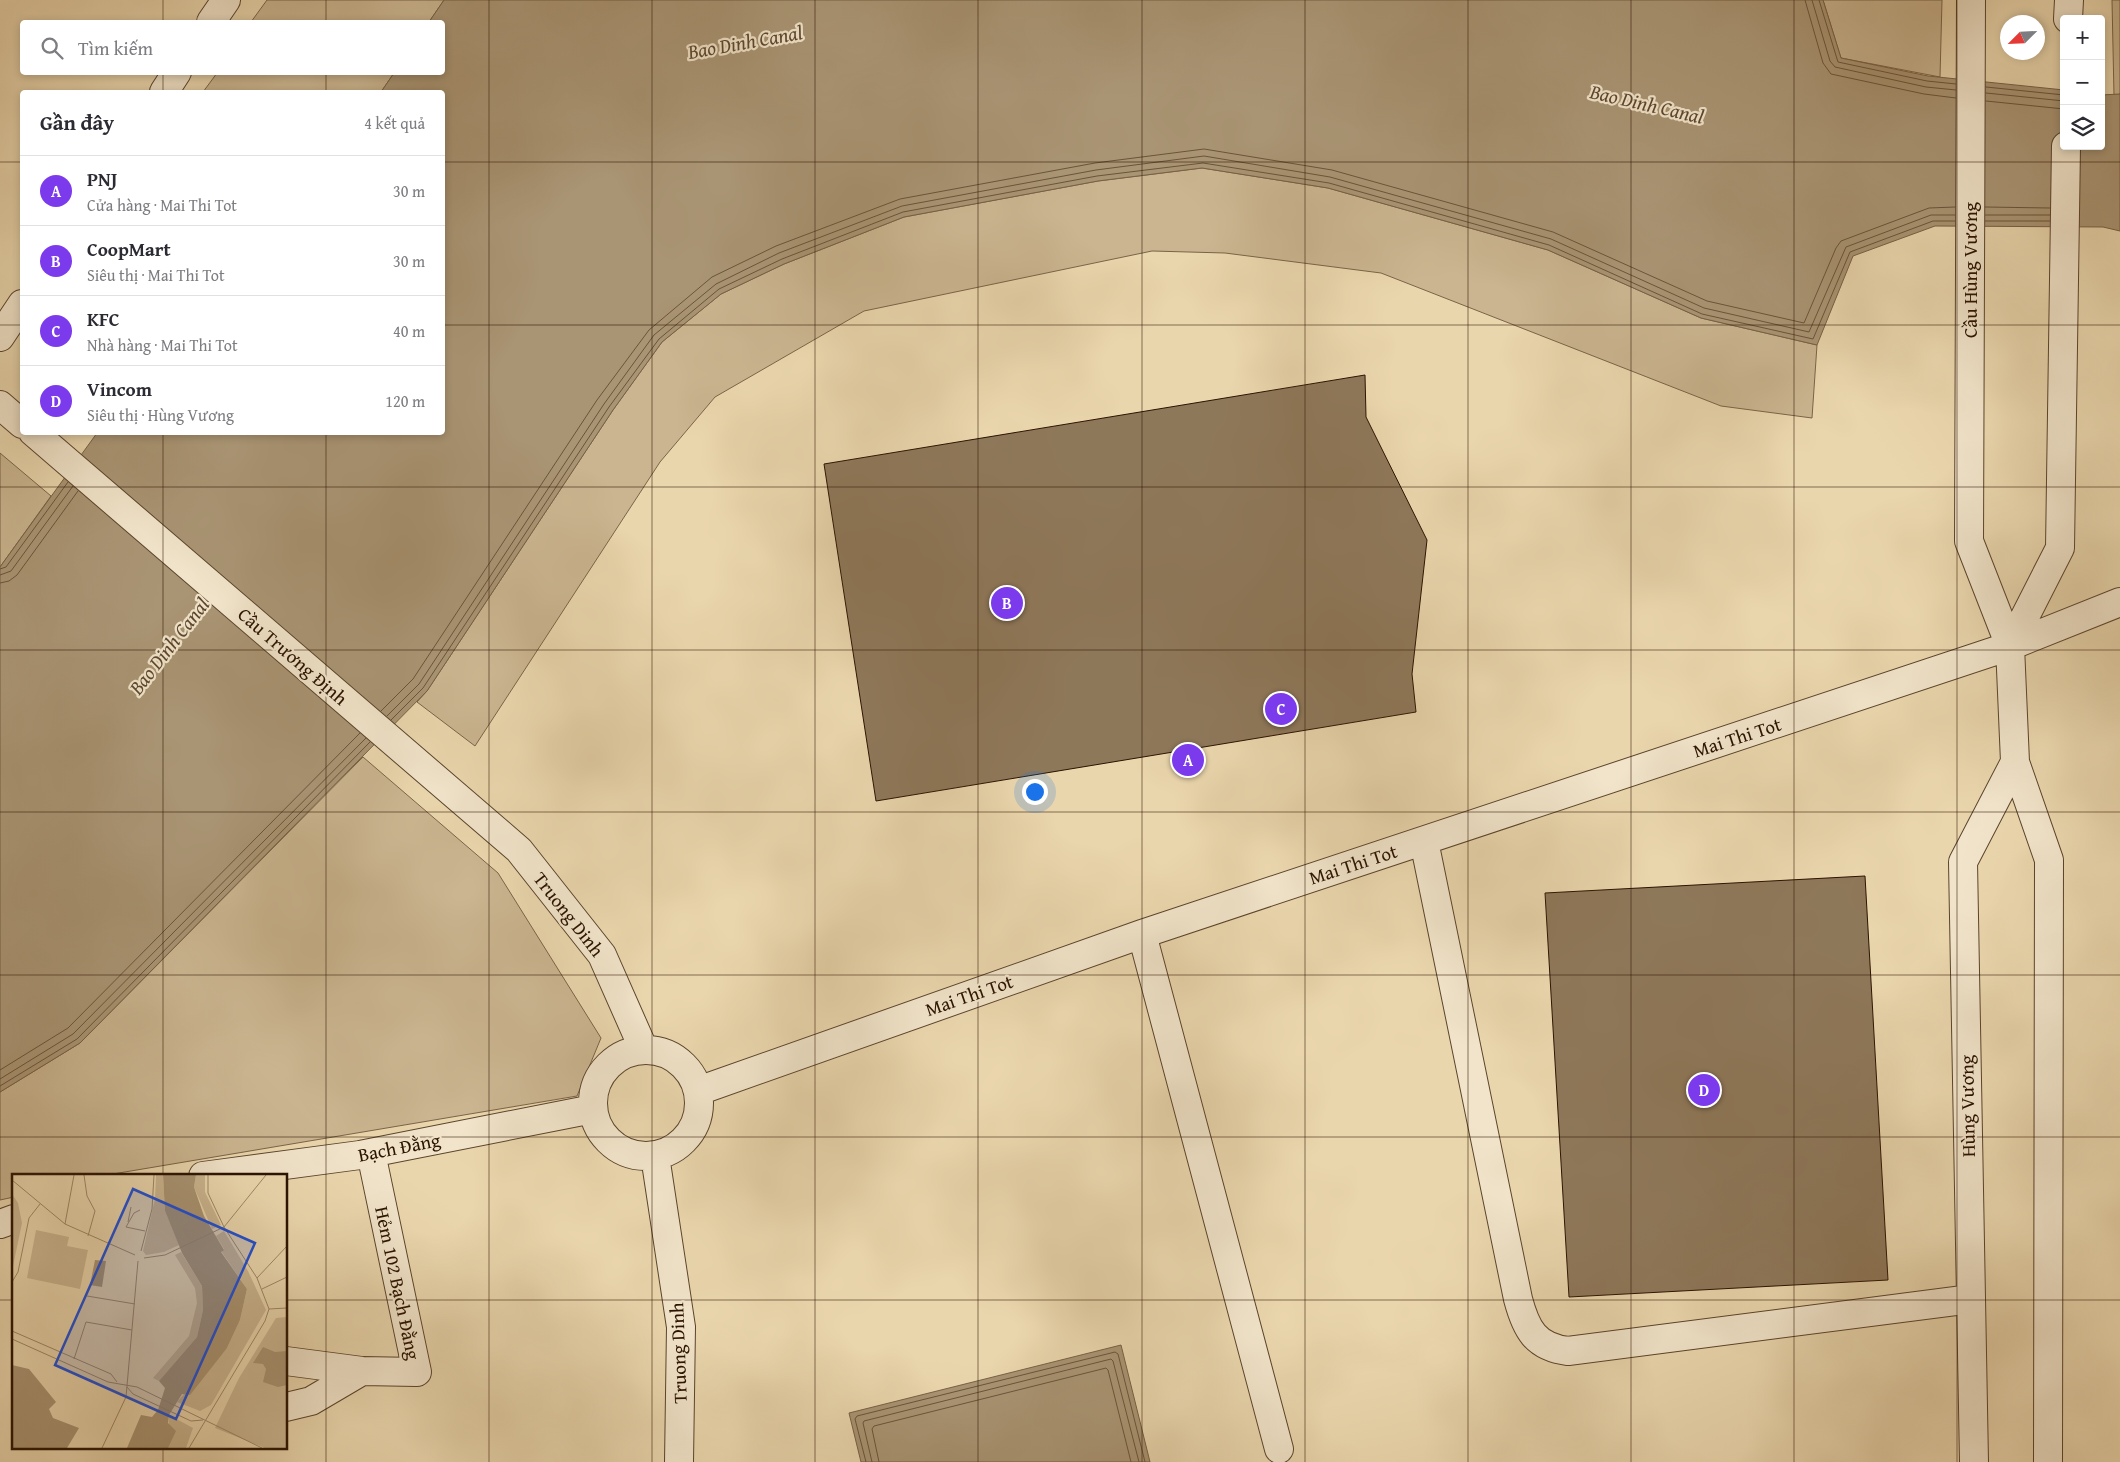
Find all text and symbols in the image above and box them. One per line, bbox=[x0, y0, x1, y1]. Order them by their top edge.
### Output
north arrow bbox=[2000, 15, 2045, 60]
map controls bbox=[2060, 15, 2105, 150]
button: + bbox=[2060, 15, 2105, 60]
water label: Bao Dinh Canal bbox=[684, 17, 805, 66]
search box bbox=[20, 20, 445, 75]
icon: search bbox=[38, 34, 66, 62]
text: Tìm kiếm bbox=[78, 34, 153, 62]
button: − bbox=[2060, 60, 2105, 105]
water label: Bao Dinh Canal bbox=[1586, 76, 1707, 131]
button: layers bbox=[2060, 105, 2105, 150]
text: Gần đây bbox=[40, 107, 114, 138]
text: 4 kết quả bbox=[364, 111, 425, 135]
text: PNJ bbox=[87, 165, 117, 193]
text: A bbox=[51, 179, 61, 203]
text: 30 m bbox=[393, 179, 425, 203]
text: Cửa hàng · Mai Thi Tot bbox=[87, 193, 237, 217]
street label: Cầu Hùng Vương bbox=[1956, 201, 1984, 338]
text: CoopMart bbox=[87, 235, 171, 263]
text: B bbox=[51, 249, 61, 273]
text: 30 m bbox=[393, 249, 425, 273]
text: Siêu thị · Mai Thi Tot bbox=[87, 263, 225, 287]
text: KFC bbox=[87, 305, 120, 333]
text: C bbox=[51, 319, 61, 343]
text: 40 m bbox=[393, 319, 425, 343]
text: Nhà hàng · Mai Thi Tot bbox=[87, 333, 238, 357]
text: Vincom bbox=[87, 375, 152, 403]
text: D bbox=[51, 389, 61, 413]
text: 120 m bbox=[385, 389, 425, 413]
text: Siêu thị · Hùng Vương bbox=[87, 403, 234, 427]
pin: B bbox=[991, 584, 1023, 622]
water label: Bao Dinh Canal bbox=[121, 591, 216, 701]
street label: Cầu Trương Định bbox=[232, 600, 354, 712]
pin: C bbox=[1265, 690, 1297, 728]
street label: Mai Thi Tot bbox=[1689, 710, 1785, 764]
pin: A bbox=[1172, 741, 1204, 779]
your location bbox=[1022, 779, 1048, 805]
street label: Mai Thi Tot bbox=[1305, 837, 1401, 891]
street label: Truong Dinh bbox=[527, 866, 611, 963]
street label: Mai Thi Tot bbox=[921, 967, 1017, 1023]
street label: Hùng Vương bbox=[1952, 1054, 1982, 1157]
pin: D bbox=[1688, 1071, 1720, 1109]
street label: Bạch Đằng bbox=[355, 1125, 443, 1169]
inset map bbox=[12, 1174, 288, 1450]
street label: Hẻm 102 Bạch Đằng bbox=[368, 1204, 428, 1363]
street label: Truong Dinh bbox=[662, 1302, 694, 1404]

